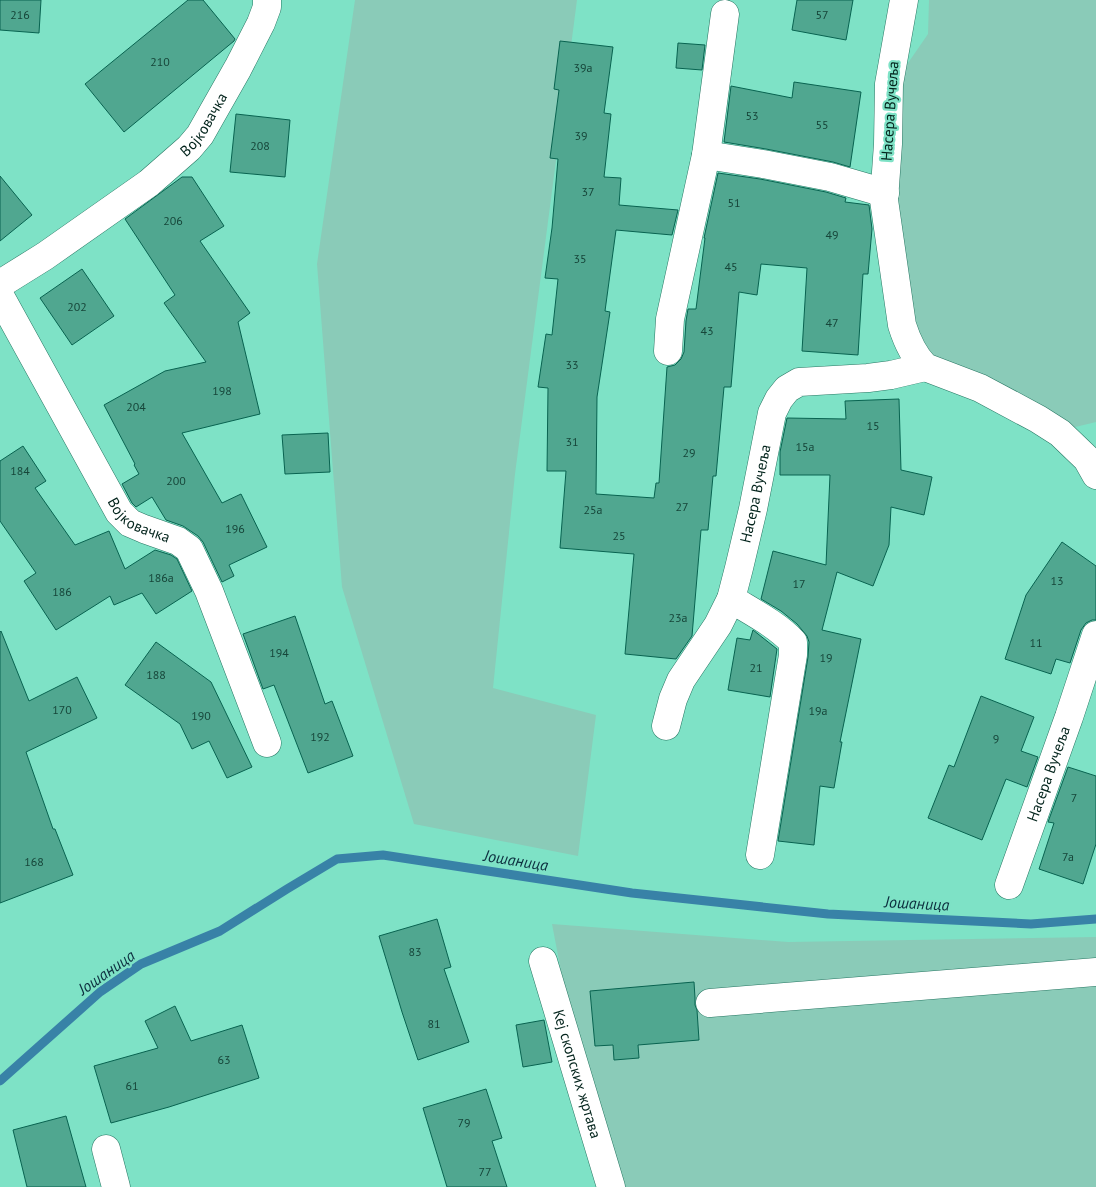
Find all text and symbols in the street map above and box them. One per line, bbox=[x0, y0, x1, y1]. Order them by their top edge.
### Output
house number: 216 bbox=[10, 7, 30, 22]
house number: 57 bbox=[815, 7, 829, 22]
house number: 210 bbox=[150, 54, 170, 69]
house number: 39a bbox=[573, 60, 593, 75]
street label: Насера Вучеља bbox=[877, 60, 902, 161]
street label: Војковачка bbox=[176, 89, 231, 160]
house number: 53 bbox=[745, 108, 759, 123]
house number: 55 bbox=[815, 117, 829, 132]
house number: 39 bbox=[574, 128, 588, 143]
house number: 208 bbox=[250, 138, 270, 153]
house number: 37 bbox=[581, 184, 595, 199]
house number: 51 bbox=[727, 195, 741, 210]
house number: 206 bbox=[163, 213, 183, 228]
house number: 49 bbox=[825, 227, 839, 242]
house number: 35 bbox=[573, 251, 587, 266]
house number: 45 bbox=[724, 259, 738, 274]
house number: 202 bbox=[67, 299, 87, 314]
house number: 47 bbox=[825, 315, 839, 330]
house number: 43 bbox=[700, 323, 714, 338]
house number: 33 bbox=[565, 357, 579, 372]
house number: 198 bbox=[212, 383, 232, 398]
house number: 204 bbox=[126, 399, 146, 414]
house number: 15 bbox=[866, 418, 880, 433]
house number: 31 bbox=[565, 434, 579, 449]
house number: 15a bbox=[795, 439, 815, 454]
street label: Насера Вучеља bbox=[735, 443, 775, 545]
house number: 29 bbox=[682, 445, 696, 460]
house number: 184 bbox=[10, 463, 30, 478]
house number: 200 bbox=[166, 473, 186, 488]
street label: Војковачка bbox=[104, 494, 173, 546]
house number: 27 bbox=[675, 499, 689, 514]
house number: 25a bbox=[583, 502, 603, 517]
house number: 196 bbox=[225, 521, 245, 536]
house number: 25 bbox=[612, 528, 626, 543]
house number: 186a bbox=[148, 570, 174, 585]
house number: 13 bbox=[1050, 573, 1064, 588]
house number: 17 bbox=[792, 576, 806, 591]
house number: 186 bbox=[52, 584, 72, 599]
house number: 23a bbox=[668, 610, 688, 625]
house number: 11 bbox=[1029, 635, 1043, 650]
house number: 194 bbox=[269, 645, 289, 660]
house number: 19 bbox=[819, 650, 833, 665]
house number: 21 bbox=[749, 660, 763, 675]
house number: 188 bbox=[146, 667, 166, 682]
house number: 170 bbox=[52, 702, 72, 717]
house number: 19a bbox=[808, 703, 828, 718]
house number: 190 bbox=[191, 708, 211, 723]
street label: Насера Вучеља bbox=[1022, 723, 1074, 824]
house number: 192 bbox=[310, 729, 330, 744]
house number: 9 bbox=[993, 731, 999, 746]
house number: 7 bbox=[1071, 790, 1077, 805]
water label: Јошаница bbox=[481, 845, 550, 875]
house number: 7a bbox=[1062, 849, 1074, 864]
house number: 168 bbox=[24, 854, 44, 869]
water label: Јошаница bbox=[883, 891, 950, 915]
house number: 83 bbox=[408, 944, 422, 959]
water label: Јошаница bbox=[73, 945, 138, 999]
street label: Кеј скопских жртава bbox=[549, 1007, 606, 1140]
house number: 81 bbox=[427, 1016, 441, 1031]
house number: 63 bbox=[217, 1052, 231, 1067]
house number: 61 bbox=[125, 1078, 139, 1093]
house number: 79 bbox=[457, 1115, 471, 1130]
house number: 77 bbox=[478, 1164, 492, 1179]

